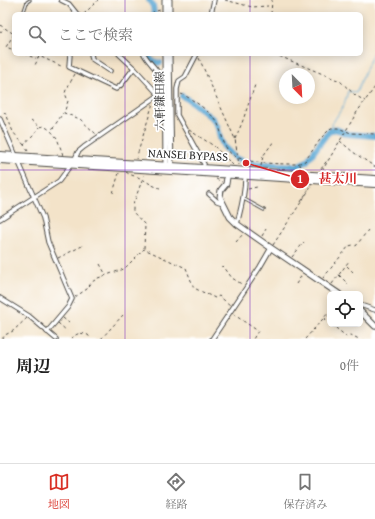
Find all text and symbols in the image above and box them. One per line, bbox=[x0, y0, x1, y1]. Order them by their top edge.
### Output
search box bbox=[12, 12, 363, 56]
icon: search bbox=[26, 23, 48, 45]
text: ここで検索 bbox=[58, 24, 133, 45]
north arrow bbox=[279, 68, 315, 104]
street label: 六軒鎌田線 bbox=[150, 71, 169, 131]
street label: NANSEI BYPASS bbox=[148, 144, 229, 165]
callout: 甚太川 bbox=[290, 166, 365, 191]
text: 甚太川 bbox=[318, 169, 358, 188]
text: 1 bbox=[297, 170, 303, 187]
map controls bbox=[327, 291, 363, 327]
button: locate bbox=[327, 291, 363, 327]
text: 周辺 bbox=[16, 353, 50, 378]
text: 0件 bbox=[340, 356, 359, 375]
tab: 地図 bbox=[48, 471, 70, 512]
tab: 経路 bbox=[165, 471, 187, 512]
tab: 保存済み bbox=[283, 471, 327, 512]

